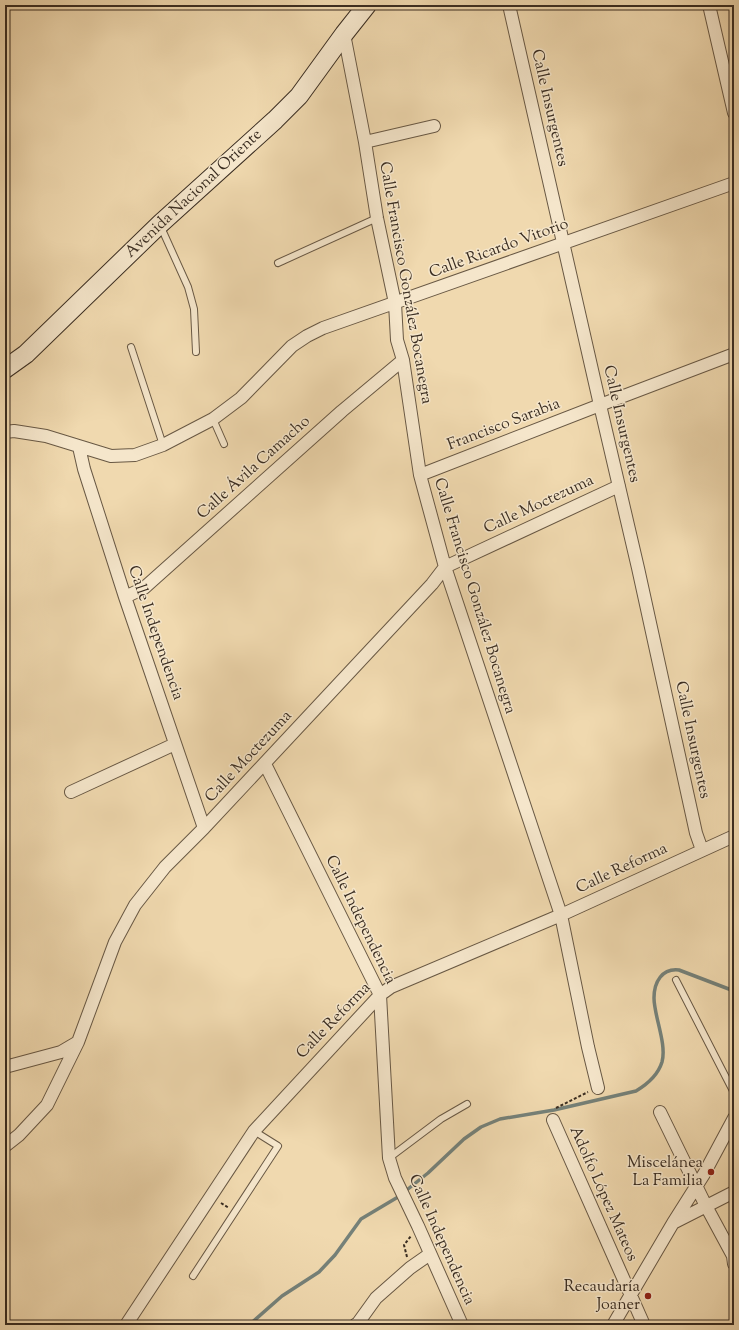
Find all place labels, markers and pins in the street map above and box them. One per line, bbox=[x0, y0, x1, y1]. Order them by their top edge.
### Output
place label: Miscelánea La Familia bbox=[627, 1152, 704, 1193]
marker: Miscelánea La Familia bbox=[706, 1167, 716, 1177]
place label: Recaudaría Joaner bbox=[564, 1276, 641, 1317]
marker: Recaudaría Joaner bbox=[643, 1291, 653, 1301]

